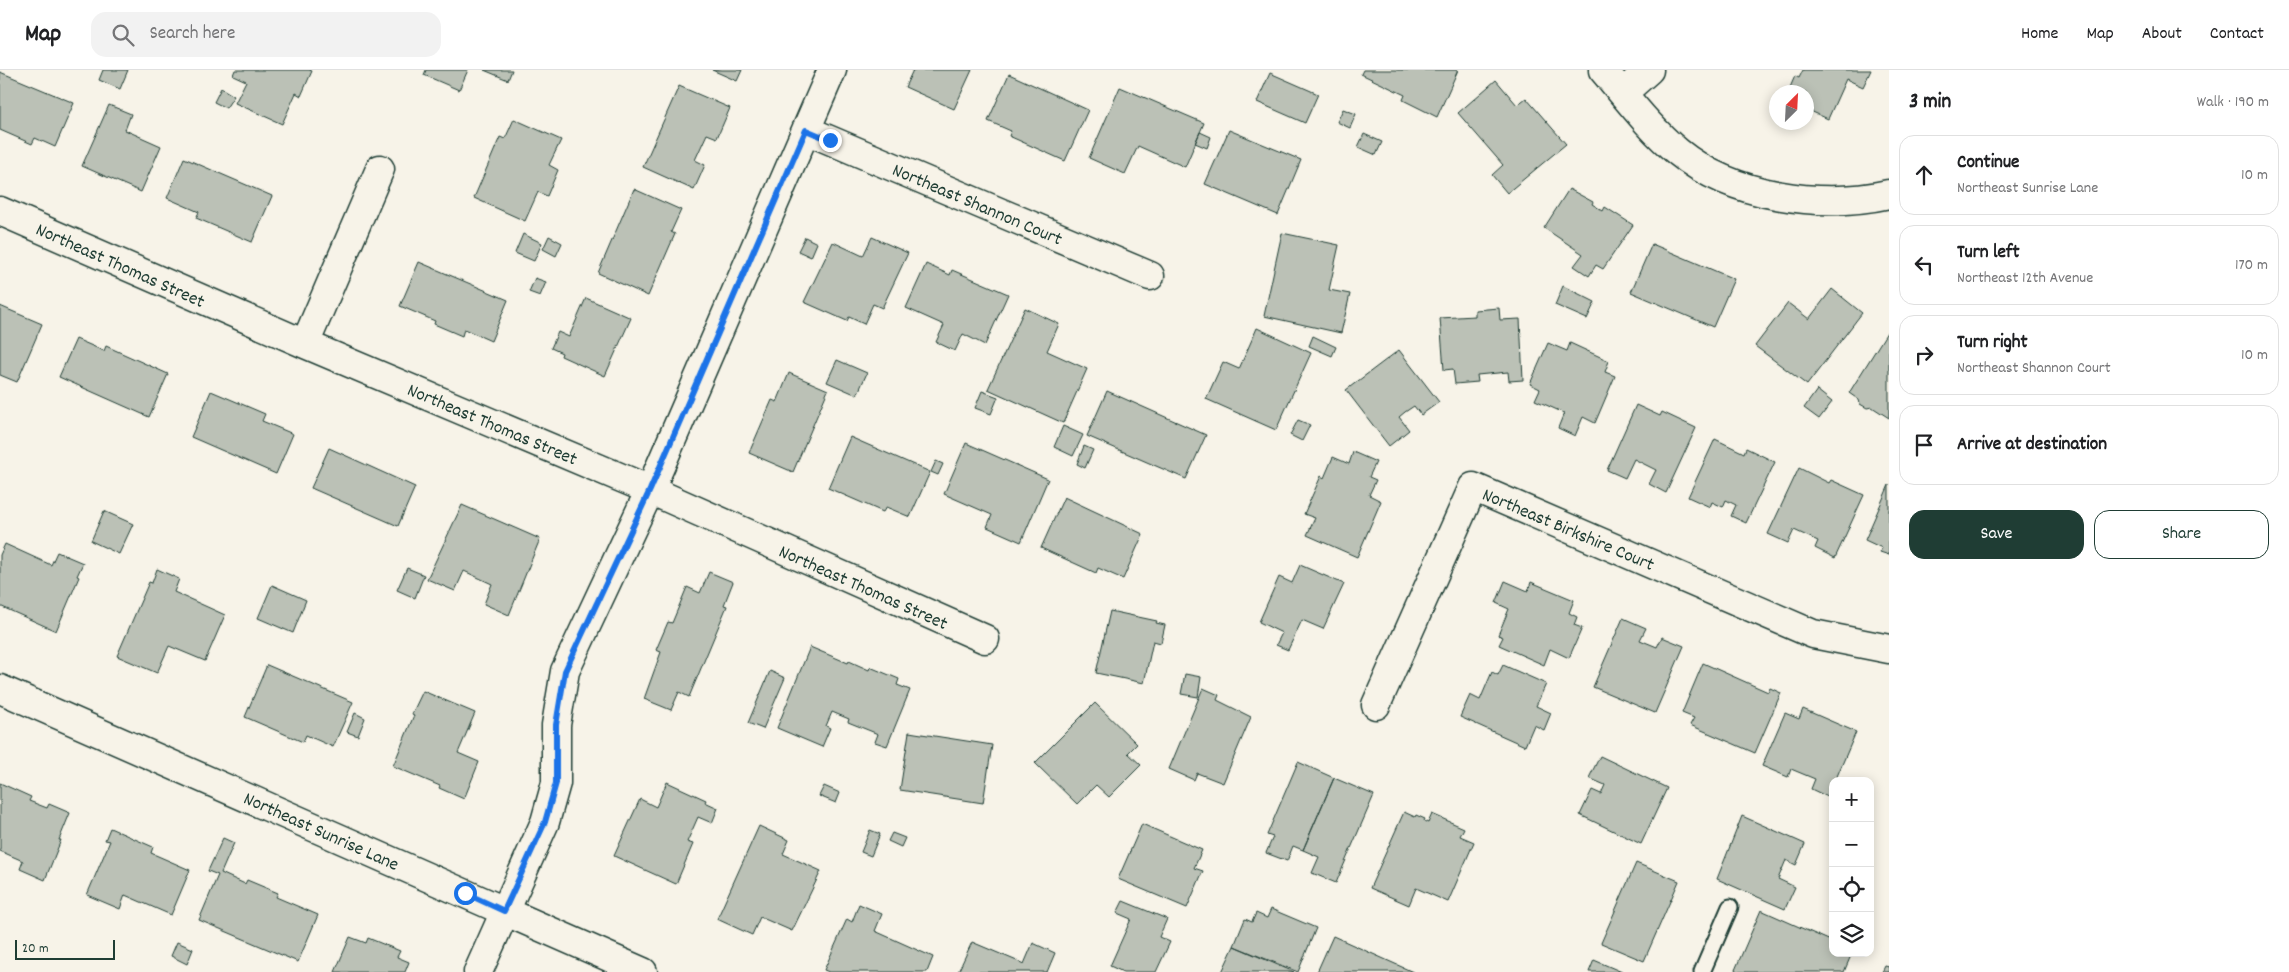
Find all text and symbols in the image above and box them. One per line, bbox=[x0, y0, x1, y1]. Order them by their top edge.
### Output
search box bbox=[91, 12, 441, 57]
text: Map bbox=[25, 18, 61, 52]
icon: search bbox=[109, 21, 137, 49]
text: Search here bbox=[149, 21, 235, 48]
text: Home bbox=[2021, 22, 2058, 47]
text: Map bbox=[2086, 22, 2114, 47]
text: About bbox=[2142, 22, 2182, 47]
text: Contact bbox=[2210, 22, 2264, 47]
north arrow bbox=[1769, 85, 1814, 130]
text: 3 min bbox=[1909, 88, 1951, 118]
text: Walk · 190 m bbox=[2197, 91, 2269, 114]
route end bbox=[819, 129, 842, 152]
text: Continue bbox=[1957, 150, 2019, 177]
street label: Northeast Shannon Court bbox=[887, 158, 1066, 254]
icon: ahead bbox=[1910, 161, 1938, 189]
text: 10 m bbox=[2241, 164, 2268, 187]
text: Northeast Sunrise Lane bbox=[1957, 177, 2098, 200]
street label: Northeast Thomas Street bbox=[31, 218, 208, 317]
text: Turn left bbox=[1957, 240, 2020, 267]
icon: left bbox=[1910, 251, 1938, 279]
text: 170 m bbox=[2235, 254, 2268, 277]
text: Northeast 12th Avenue bbox=[1957, 267, 2093, 290]
text: Turn right bbox=[1957, 330, 2028, 357]
icon: right bbox=[1910, 341, 1938, 369]
text: 10 m bbox=[2241, 344, 2268, 367]
text: Northeast Shannon Court bbox=[1957, 357, 2111, 380]
street label: Northeast Thomas Street bbox=[402, 378, 581, 474]
icon: arrive bbox=[1910, 431, 1938, 459]
text: Arrive at destination bbox=[1957, 432, 2107, 459]
street label: Northeast Birkshire Court bbox=[1477, 483, 1658, 580]
button: Save bbox=[1909, 510, 2084, 559]
button: Share bbox=[2094, 510, 2269, 559]
street label: Northeast Thomas Street bbox=[774, 540, 951, 639]
map controls bbox=[1829, 777, 1874, 957]
button: + bbox=[1829, 777, 1874, 822]
street label: Northeast Sunrise Lane bbox=[239, 787, 403, 880]
button: − bbox=[1829, 822, 1874, 867]
button: locate bbox=[1829, 867, 1874, 912]
route start bbox=[454, 882, 477, 905]
button: layers bbox=[1829, 912, 1874, 957]
scale bar bbox=[15, 937, 115, 960]
text: 20 m bbox=[22, 939, 49, 959]

